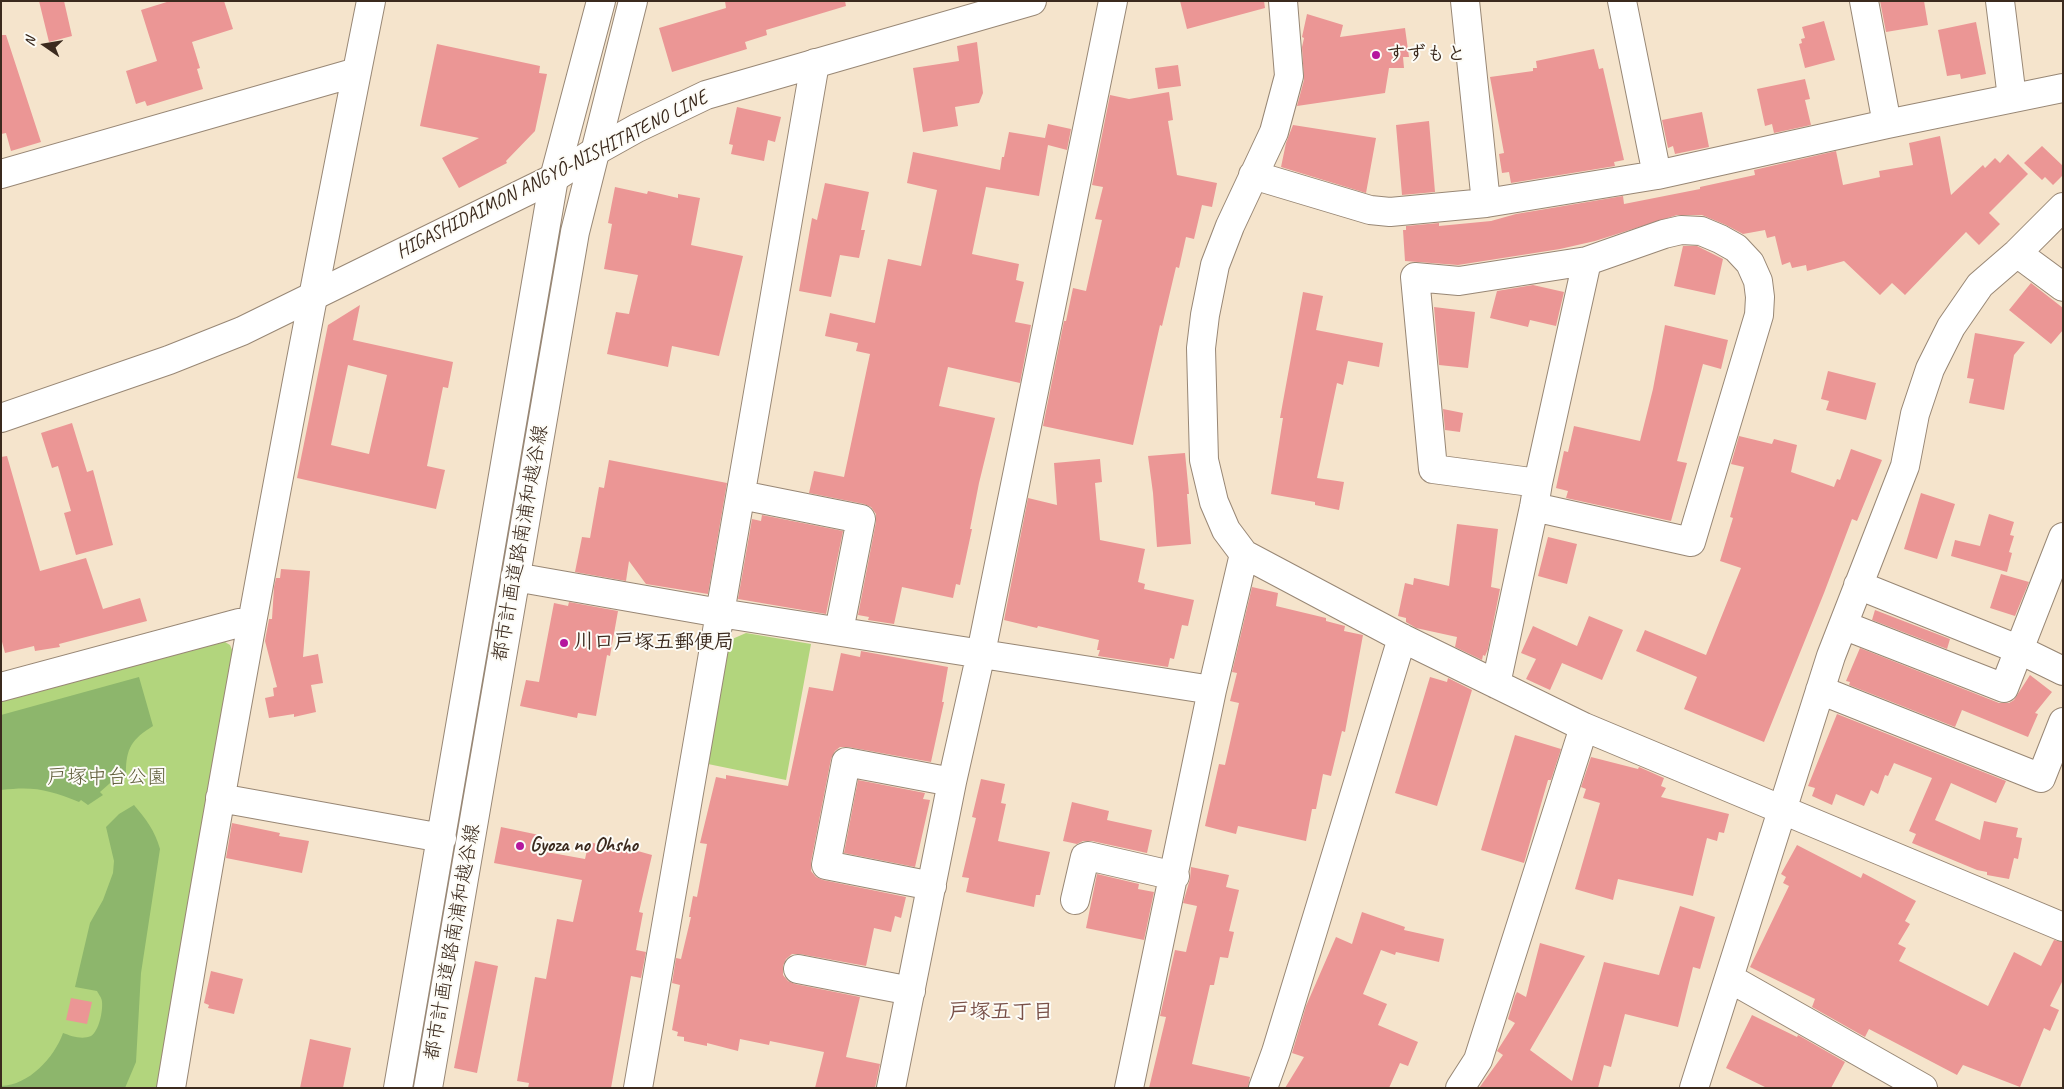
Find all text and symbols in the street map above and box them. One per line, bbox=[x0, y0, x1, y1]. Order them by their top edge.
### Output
north arrow bbox=[20, 20, 70, 70]
text: N bbox=[21, 35, 39, 48]
place label: すずもと bbox=[1386, 43, 1466, 67]
marker: すずもと bbox=[1370, 49, 1382, 61]
street label: HIGASHIDAIMON ANGYŌ-NISHITATENO LINE bbox=[392, 86, 712, 264]
street label: 都市計画道路南浦和越谷線 bbox=[488, 423, 554, 663]
place label: 川口戸塚五郵便局 bbox=[574, 631, 734, 655]
marker: 川口戸塚五郵便局 bbox=[558, 637, 570, 649]
park label: 戸塚中台公園 bbox=[47, 766, 167, 790]
street label: 都市計画道路南浦和越谷線 bbox=[420, 822, 486, 1062]
place label: Gyoza no Ohsho bbox=[530, 834, 638, 858]
marker: Gyoza no Ohsho bbox=[514, 840, 526, 852]
district label: 戸塚五丁目 bbox=[949, 999, 1053, 1025]

